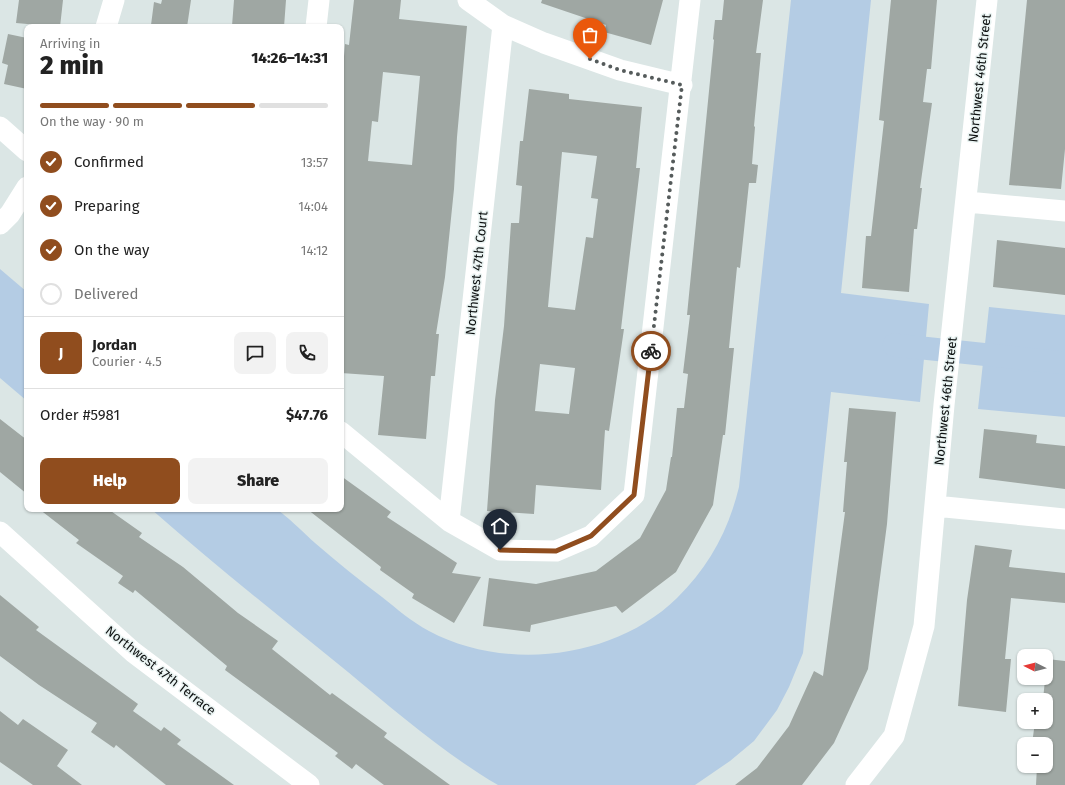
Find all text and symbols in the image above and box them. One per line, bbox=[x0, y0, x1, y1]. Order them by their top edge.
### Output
street label: Northwest 46th Street bbox=[965, 13, 994, 143]
pin bbox=[573, 18, 607, 59]
icon: bag bbox=[579, 24, 601, 46]
text: Arriving in bbox=[40, 36, 100, 51]
text: 14:26–14:31 bbox=[251, 49, 328, 67]
text: 2 min bbox=[40, 50, 104, 81]
text: On the way · 90 m bbox=[40, 114, 144, 129]
icon: check bbox=[40, 151, 62, 173]
text: Confirmed bbox=[74, 153, 144, 171]
text: 13:57 bbox=[301, 155, 328, 170]
icon: check bbox=[40, 195, 62, 217]
text: Preparing bbox=[74, 197, 139, 215]
text: 14:04 bbox=[298, 199, 328, 214]
street label: Northwest 47th Court bbox=[463, 210, 490, 336]
icon: check bbox=[40, 239, 62, 261]
text: On the way bbox=[74, 241, 149, 259]
text: 14:12 bbox=[301, 243, 328, 258]
text: Delivered bbox=[74, 285, 138, 303]
courier bbox=[631, 331, 671, 371]
button: chat bbox=[234, 332, 276, 374]
button: phone bbox=[286, 332, 328, 374]
text: Jordan bbox=[92, 336, 137, 354]
street label: Northwest 46th Street bbox=[931, 336, 960, 466]
icon: bike bbox=[640, 340, 662, 362]
text: J bbox=[59, 344, 63, 362]
text: Courier · 4.5 bbox=[92, 354, 162, 369]
text: Order #5981 bbox=[40, 406, 120, 424]
text: $47.76 bbox=[286, 406, 328, 424]
button: Help bbox=[40, 458, 180, 504]
button: Share bbox=[188, 458, 328, 504]
pin bbox=[483, 509, 517, 550]
icon: home bbox=[489, 515, 511, 537]
street label: Northwest 47th Terrace bbox=[103, 623, 219, 718]
north arrow bbox=[1017, 649, 1053, 685]
map controls bbox=[1017, 649, 1053, 773]
button: + bbox=[1017, 693, 1053, 729]
button: − bbox=[1017, 737, 1053, 773]

